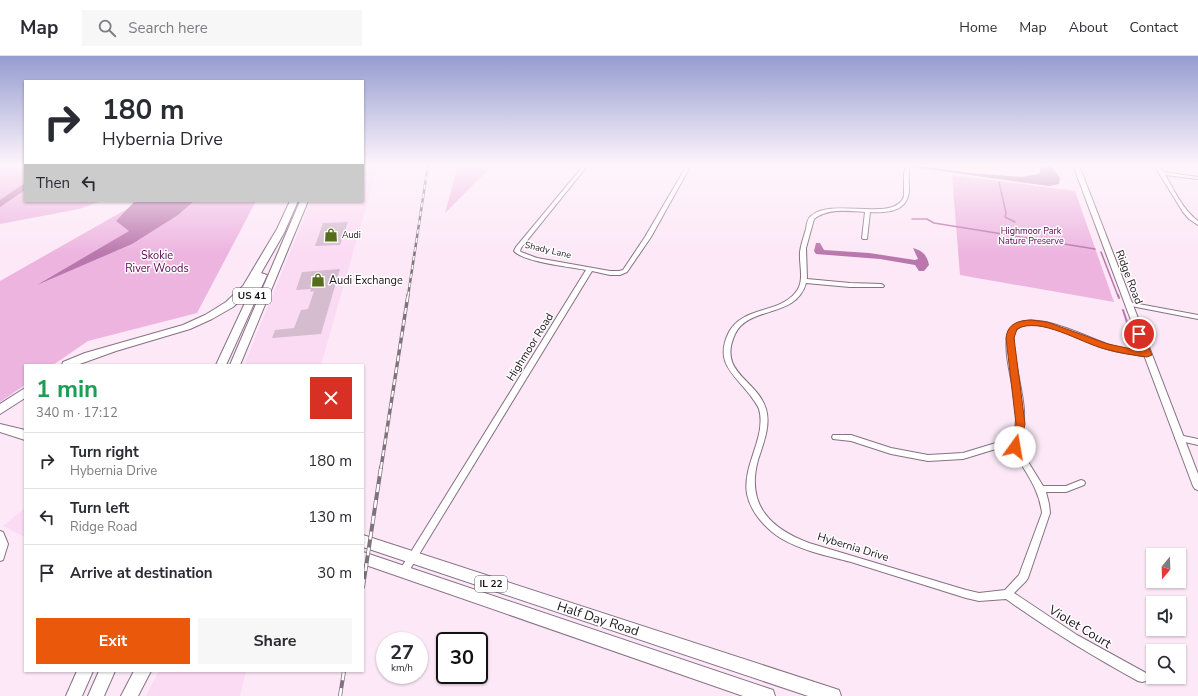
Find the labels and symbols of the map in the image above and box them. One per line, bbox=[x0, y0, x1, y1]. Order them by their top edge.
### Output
park label: Highmoor Park Nature Preserve bbox=[998, 225, 1064, 247]
shop icon: Audi bbox=[323, 227, 339, 243]
place label: Audi bbox=[342, 229, 361, 241]
street label: Shady Lane bbox=[524, 239, 573, 261]
park label: Skokie River Woods bbox=[125, 248, 189, 276]
street label: Ridge Road bbox=[1112, 248, 1146, 306]
shop icon: Audi Exchange bbox=[310, 272, 326, 288]
place label: Audi Exchange bbox=[329, 273, 403, 288]
road number: US 41 bbox=[233, 288, 271, 304]
street label: Highmoor Road bbox=[503, 310, 557, 384]
pin bbox=[1122, 317, 1156, 351]
position arrow bbox=[994, 426, 1036, 468]
street label: Hybernia Drive bbox=[816, 529, 891, 565]
north arrow bbox=[1146, 548, 1186, 588]
road number: IL 22 bbox=[475, 576, 507, 592]
street label: Half Day Road bbox=[555, 597, 641, 641]
street label: Violet Court bbox=[1044, 601, 1115, 653]
speed limit sign: 30 bbox=[436, 632, 488, 684]

